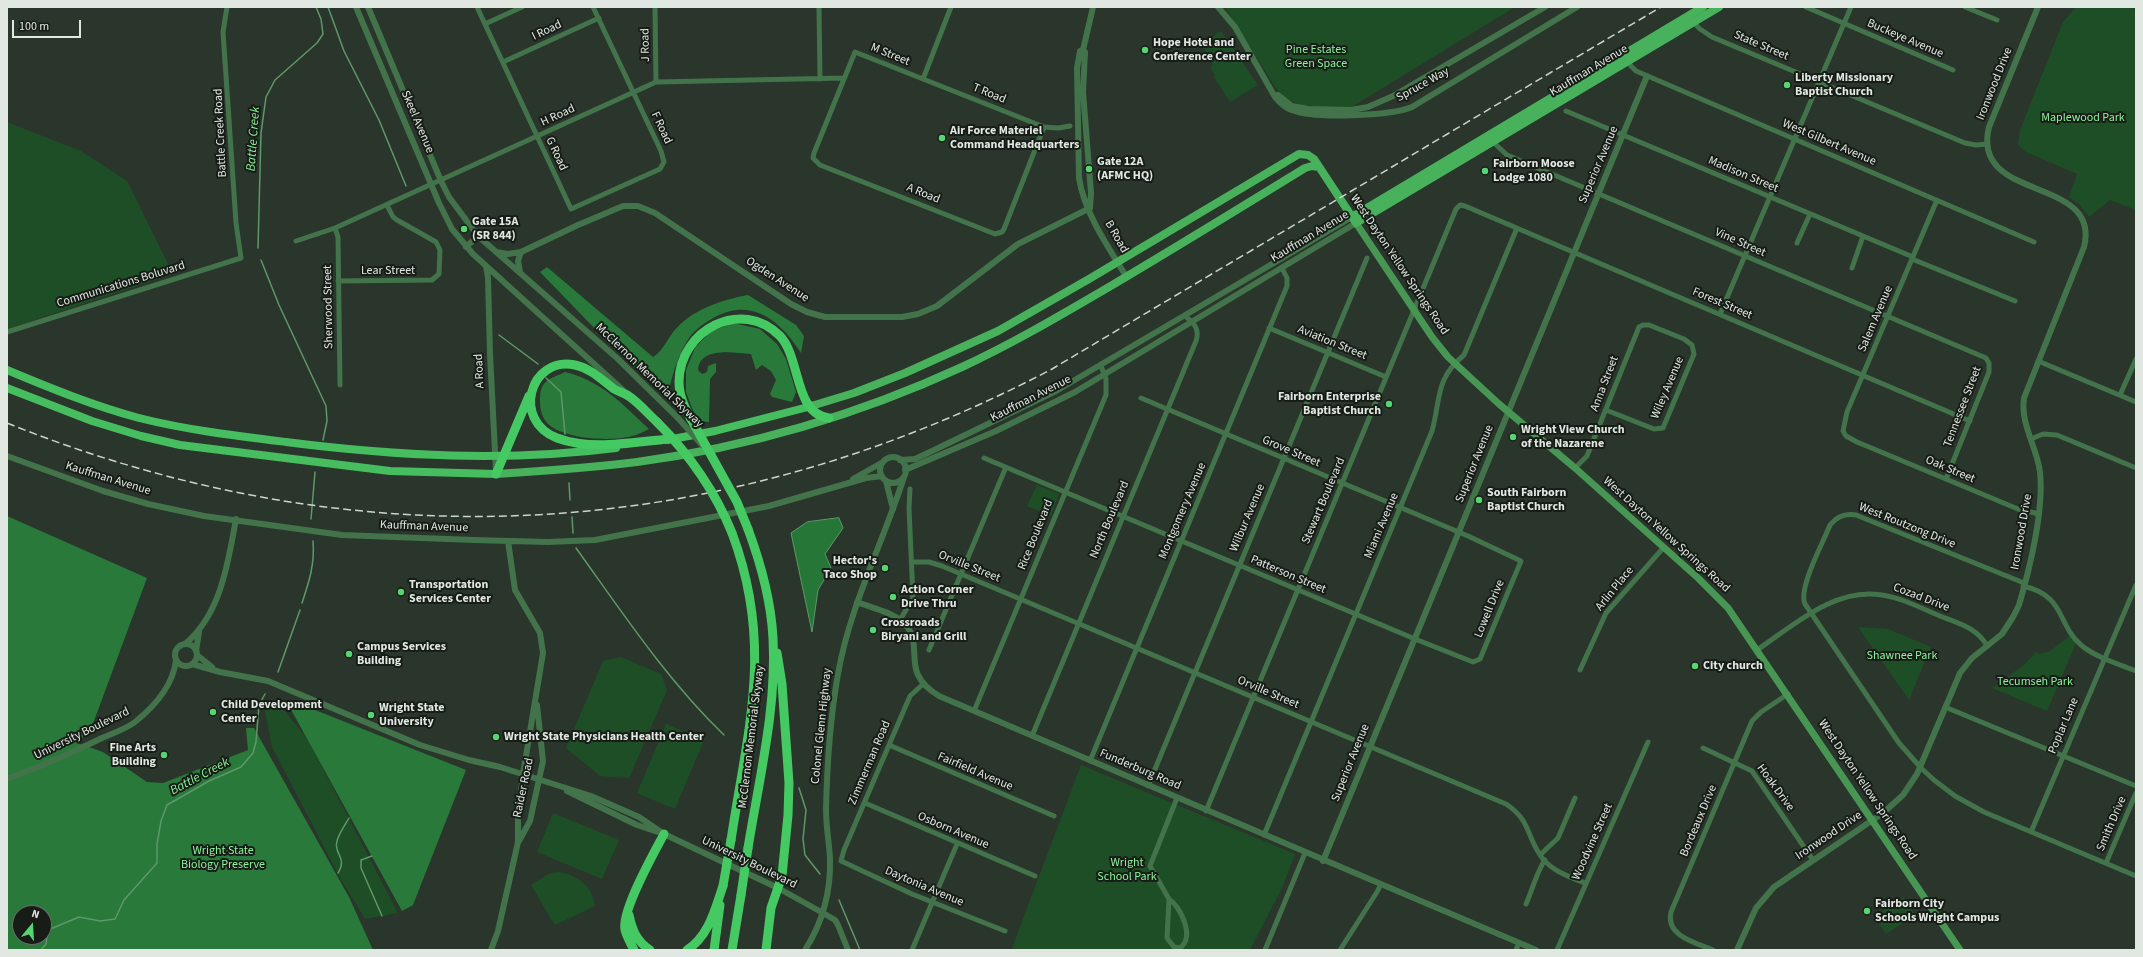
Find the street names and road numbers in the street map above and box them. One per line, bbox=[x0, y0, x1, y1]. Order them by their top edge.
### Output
street label: Buckeye Avenue bbox=[1865, 16, 1945, 62]
street label: I Road bbox=[530, 18, 564, 44]
street label: J Road bbox=[639, 28, 653, 62]
street label: State Street bbox=[1731, 28, 1791, 64]
street label: M Street bbox=[868, 41, 912, 69]
street label: Kauffman Avenue bbox=[1547, 42, 1631, 100]
street label: Ironwood Drive bbox=[1974, 46, 2016, 122]
street label: Spruce Way bbox=[1394, 65, 1452, 105]
street label: T Road bbox=[970, 81, 1008, 107]
street label: Battle Creek Road bbox=[211, 88, 231, 178]
street label: Skeel Avenue bbox=[397, 89, 437, 155]
street label: H Road bbox=[539, 102, 577, 130]
street label: F Road bbox=[647, 110, 675, 146]
street label: West Gilbert Avenue bbox=[1780, 117, 1878, 169]
street label: Superior Avenue bbox=[1576, 124, 1622, 206]
street label: G Road bbox=[542, 135, 570, 173]
street label: Madison Street bbox=[1706, 154, 1780, 196]
street label: A Road bbox=[904, 181, 942, 207]
street label: West Dayton Yellow Springs Road bbox=[1347, 192, 1451, 338]
street label: Kauffman Avenue bbox=[1268, 208, 1352, 266]
street label: B Road bbox=[1101, 218, 1131, 256]
street label: Vine Street bbox=[1712, 225, 1768, 261]
street label: Ogden Avenue bbox=[743, 254, 811, 306]
street label: Communications Boluvard bbox=[55, 259, 187, 311]
street label: Lear Street bbox=[361, 264, 415, 278]
street label: Sherwood Street bbox=[321, 265, 337, 349]
street label: Salem Avenue bbox=[1856, 284, 1896, 354]
street label: Forest Street bbox=[1690, 285, 1754, 323]
street label: McClernon Memorial Skyway bbox=[592, 321, 706, 431]
street label: Aviation Street bbox=[1295, 323, 1369, 363]
street label: A Road bbox=[472, 353, 488, 389]
street label: Anna Street bbox=[1588, 354, 1622, 414]
street label: Wiley Avenue bbox=[1648, 355, 1688, 421]
street label: Tennessee Street bbox=[1941, 365, 1985, 449]
street label: Kauffman Avenue bbox=[988, 373, 1074, 425]
street label: Superior Avenue bbox=[1453, 423, 1497, 505]
street label: Grove Street bbox=[1260, 433, 1322, 471]
street label: Oak Street bbox=[1923, 453, 1977, 487]
street label: Stewart Boulevard bbox=[1299, 456, 1349, 546]
street label: Kauffman Avenue bbox=[64, 459, 152, 499]
street label: Montgomery Avenue bbox=[1156, 461, 1210, 561]
street label: West Dayton Yellow Springs Road bbox=[1600, 474, 1732, 596]
street label: North Boulevard bbox=[1087, 479, 1133, 561]
street label: Wilbur Avenue bbox=[1227, 482, 1269, 554]
street label: Miami Avenue bbox=[1362, 491, 1402, 561]
street label: Ironwood Drive bbox=[2008, 493, 2036, 571]
street label: Rice Boulevard bbox=[1015, 498, 1057, 572]
street label: West Routzong Drive bbox=[1857, 500, 1957, 552]
street label: Kauffman Avenue bbox=[380, 518, 468, 536]
street label: Orville Street bbox=[936, 548, 1002, 586]
street label: Patterson Street bbox=[1248, 553, 1328, 597]
street label: Arlin Place bbox=[1593, 564, 1637, 614]
street label: Lowell Drive bbox=[1472, 578, 1508, 640]
street label: Cozad Drive bbox=[1891, 581, 1951, 615]
street label: McClernon Memorial Skyway bbox=[736, 665, 768, 809]
street label: Colonel Glenn Highway bbox=[809, 667, 835, 785]
street label: Orville Street bbox=[1235, 674, 1301, 712]
street label: Poplar Lane bbox=[2046, 696, 2082, 756]
street label: University Boulevard bbox=[32, 705, 132, 763]
street label: West Dayton Yellow Springs Road bbox=[1815, 717, 1919, 863]
street label: Zimmerman Road bbox=[846, 719, 894, 807]
street label: Superior Avenue bbox=[1329, 722, 1373, 804]
street label: Funderburg Road bbox=[1097, 746, 1183, 794]
street label: Fairfield Avenue bbox=[935, 750, 1015, 794]
street label: Raider Road bbox=[511, 757, 537, 819]
street label: Hoak Drive bbox=[1753, 762, 1797, 814]
street label: Bordeaux Drive bbox=[1677, 783, 1721, 859]
street label: Smith Drive bbox=[2094, 794, 2130, 854]
street label: Woodvine Street bbox=[1570, 801, 1616, 883]
street label: Osborn Avenue bbox=[915, 809, 991, 853]
street label: Ironwood Drive bbox=[1793, 809, 1865, 863]
street label: University Boulevard bbox=[699, 834, 799, 892]
street label: Daytonia Avenue bbox=[882, 864, 966, 910]

